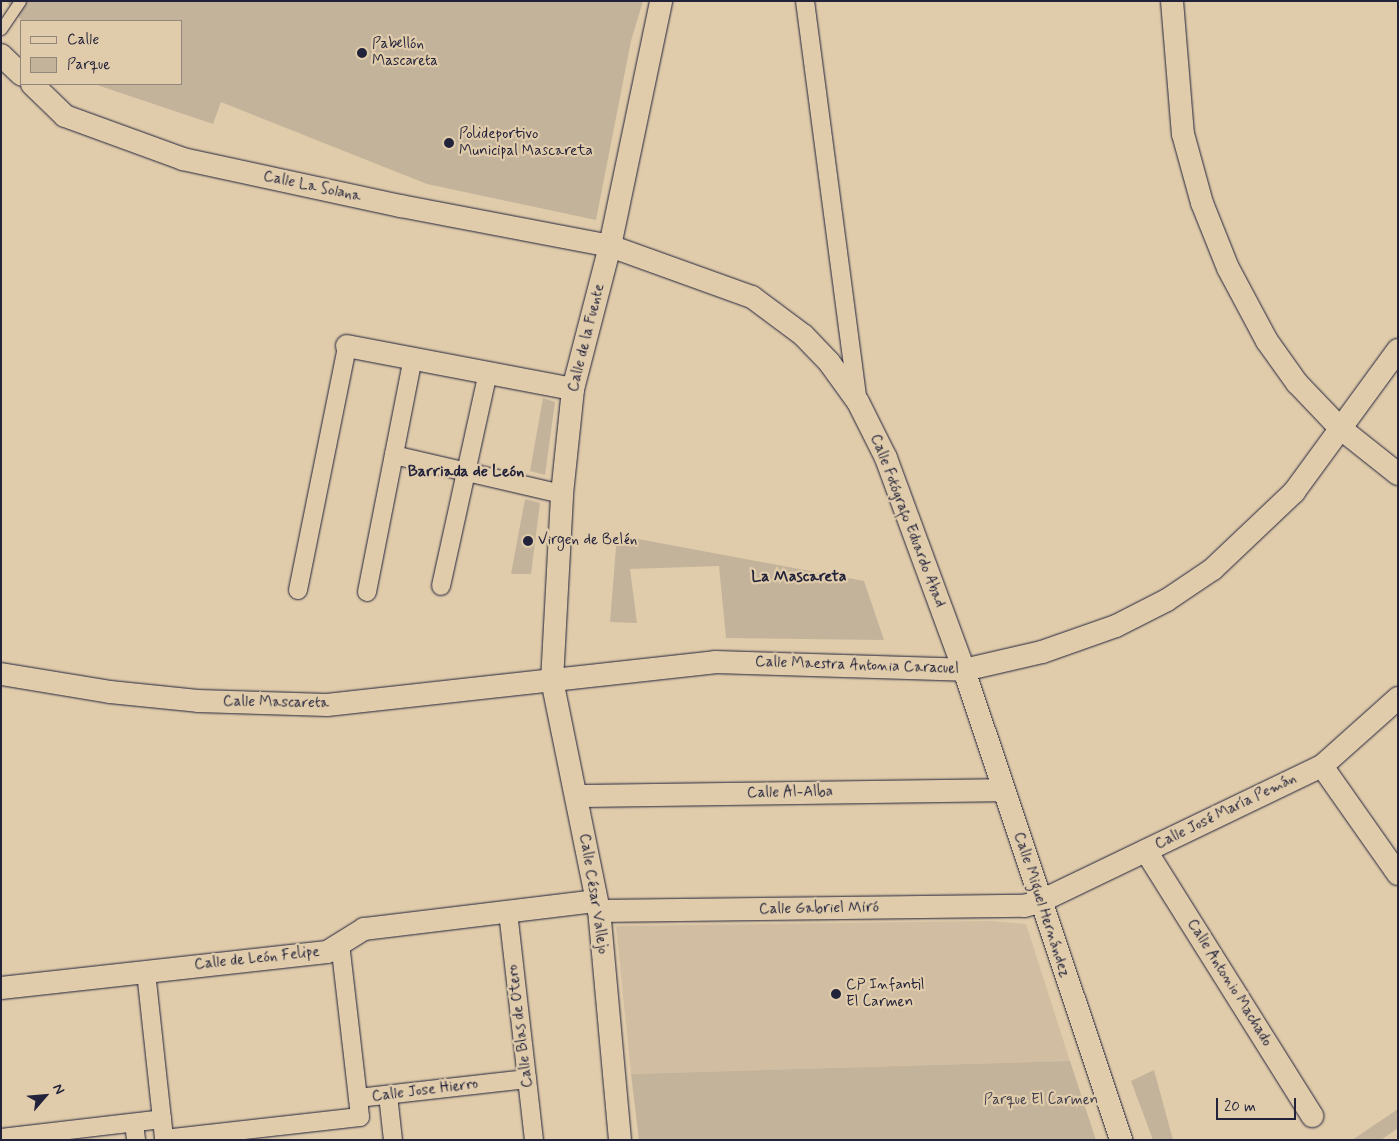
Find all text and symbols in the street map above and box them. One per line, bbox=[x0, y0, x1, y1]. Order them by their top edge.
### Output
legend bbox=[20, 20, 182, 85]
text: Calle bbox=[67, 30, 99, 50]
place label: Pabellón Mascareta bbox=[372, 35, 438, 70]
marker: Pabellón Mascareta bbox=[356, 47, 368, 59]
text: Parque bbox=[67, 55, 110, 75]
place label: Polideportivo Municipal Mascareta bbox=[459, 125, 588, 160]
marker: Polideportivo Municipal Mascareta bbox=[443, 137, 455, 149]
street label: Calle La Solana bbox=[260, 167, 364, 207]
street label: Calle de la Fuente bbox=[565, 281, 609, 395]
street label: Calle Fotógrafo Eduardo Abad bbox=[866, 432, 948, 610]
district label: Barriada de León bbox=[407, 462, 525, 482]
place label: Virgen de Belén bbox=[538, 532, 636, 550]
marker: Virgen de Belén bbox=[522, 535, 534, 547]
district label: La Mascareta bbox=[753, 567, 845, 587]
street label: Calle Maestra Antonia Caracuel bbox=[754, 653, 960, 679]
street label: Calle Mascareta bbox=[225, 693, 327, 713]
street label: Calle José María Pemán bbox=[1152, 770, 1300, 854]
street label: Calle Al-Alba bbox=[747, 783, 833, 803]
street label: Calle Miguel Hernández bbox=[1009, 830, 1073, 980]
street label: Calle César Vallejo bbox=[575, 833, 611, 955]
street label: Calle Gabriel Miró bbox=[761, 899, 877, 919]
street label: Calle Antonio Machado bbox=[1183, 916, 1275, 1050]
street label: Calle de León Felipe bbox=[193, 943, 321, 975]
street label: Calle Blas de Otero bbox=[505, 964, 537, 1088]
place label: CP Infantil El Carmen bbox=[846, 976, 924, 1011]
marker: CP Infantil El Carmen bbox=[830, 988, 842, 1000]
north arrow bbox=[20, 1071, 70, 1121]
street label: Calle Jose Hierro bbox=[371, 1076, 479, 1106]
text: N bbox=[48, 1081, 68, 1097]
scale bar bbox=[1219, 1088, 1299, 1120]
park label: Parque El Carmen bbox=[982, 1092, 1100, 1110]
text: 20 m bbox=[1224, 1097, 1256, 1117]

